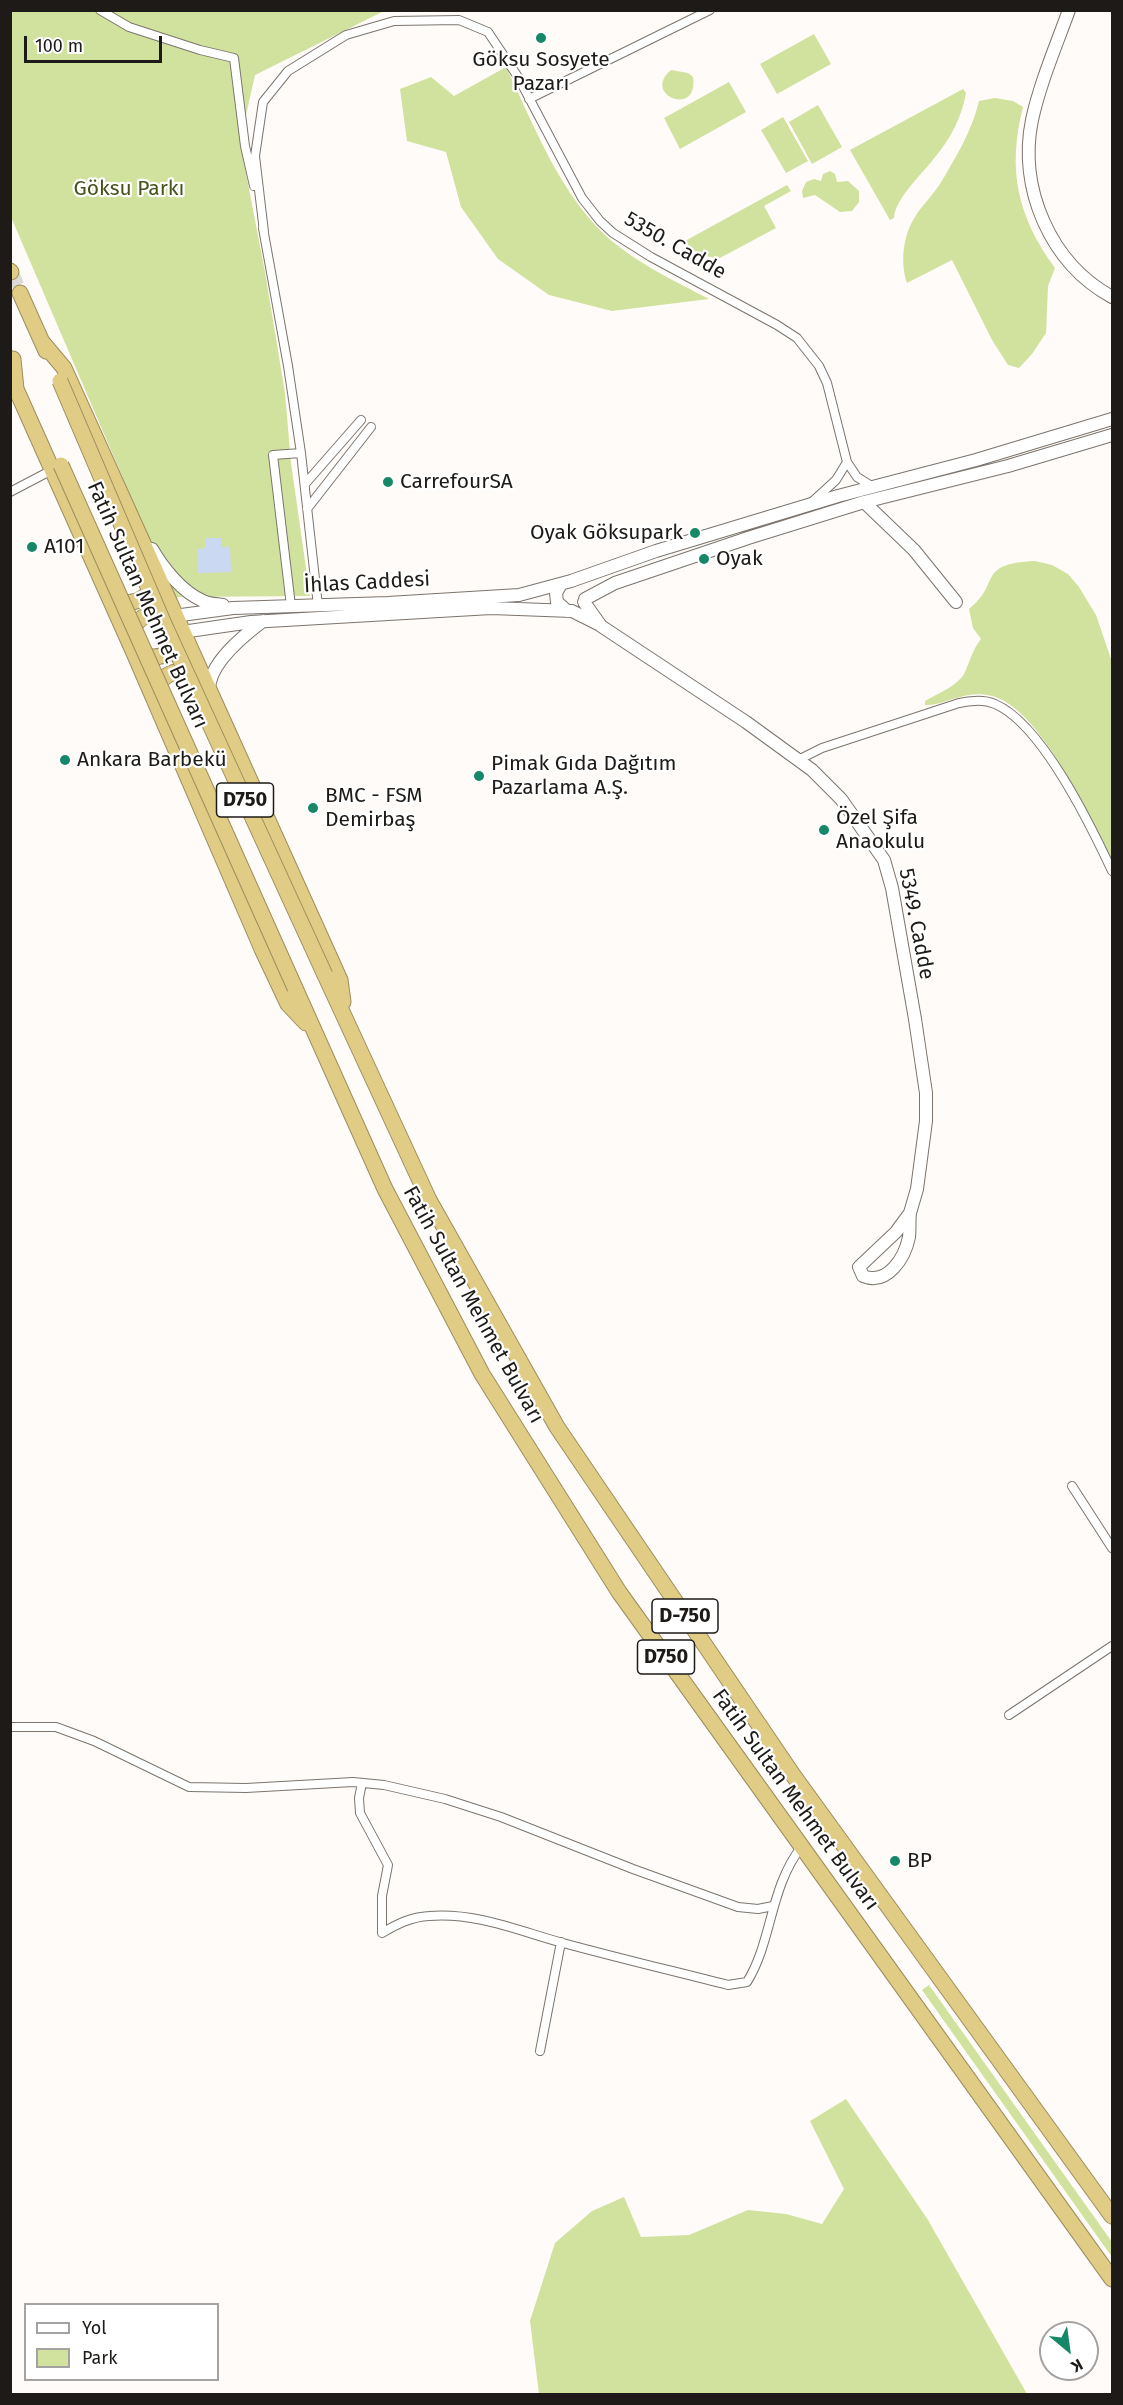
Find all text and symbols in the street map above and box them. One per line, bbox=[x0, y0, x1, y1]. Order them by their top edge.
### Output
scale bar bbox=[27, 24, 165, 62]
marker: Göksu Sosyete Pazarı bbox=[534, 31, 548, 45]
text: 100 m bbox=[35, 35, 83, 57]
place label: Göksu Sosyete Pazarı bbox=[472, 47, 610, 97]
park label: Göksu Parkı bbox=[73, 176, 185, 202]
street label: 5350. Cadde bbox=[620, 207, 730, 285]
place label: CarrefourSA bbox=[400, 469, 513, 495]
marker: CarrefourSA bbox=[381, 475, 395, 489]
street label: Fatih Sultan Mehmet Bulvarı bbox=[81, 478, 213, 732]
place label: Oyak Göksupark bbox=[530, 520, 683, 546]
marker: Oyak Göksupark bbox=[688, 526, 702, 540]
place label: A101 bbox=[44, 534, 84, 560]
marker: A101 bbox=[25, 540, 39, 554]
place label: Oyak bbox=[716, 546, 763, 572]
marker: Oyak bbox=[697, 552, 711, 566]
street label: İhlas Caddesi bbox=[303, 567, 431, 599]
place label: Ankara Barbekü bbox=[77, 747, 227, 773]
place label: Pimak Gıda Dağıtım Pazarlama A.Ş. bbox=[491, 751, 676, 801]
marker: Ankara Barbekü bbox=[58, 753, 72, 767]
marker: Pimak Gıda Dağıtım Pazarlama A.Ş. bbox=[472, 769, 486, 783]
road number: D750 bbox=[216, 783, 274, 817]
place label: BMC - FSM Demirbaş bbox=[325, 783, 423, 833]
marker: BMC - FSM Demirbaş bbox=[306, 801, 320, 815]
place label: Özel Şifa Anaokulu bbox=[836, 805, 925, 855]
marker: Özel Şifa Anaokulu bbox=[817, 823, 831, 837]
street label: 5349. Cadde bbox=[893, 866, 939, 982]
street label: Fatih Sultan Mehmet Bulvarı bbox=[397, 1182, 549, 1428]
road number: D-750 bbox=[652, 1599, 718, 1633]
road number: D750 bbox=[638, 1640, 694, 1674]
street label: Fatih Sultan Mehmet Bulvarı bbox=[706, 1684, 884, 1916]
place label: BP bbox=[907, 1848, 932, 1874]
marker: BP bbox=[888, 1854, 902, 1868]
legend bbox=[24, 2303, 219, 2381]
text: Yol bbox=[82, 2317, 107, 2339]
north arrow bbox=[1039, 2321, 1099, 2381]
text: Park bbox=[82, 2347, 117, 2369]
text: K bbox=[1068, 2355, 1086, 2376]

